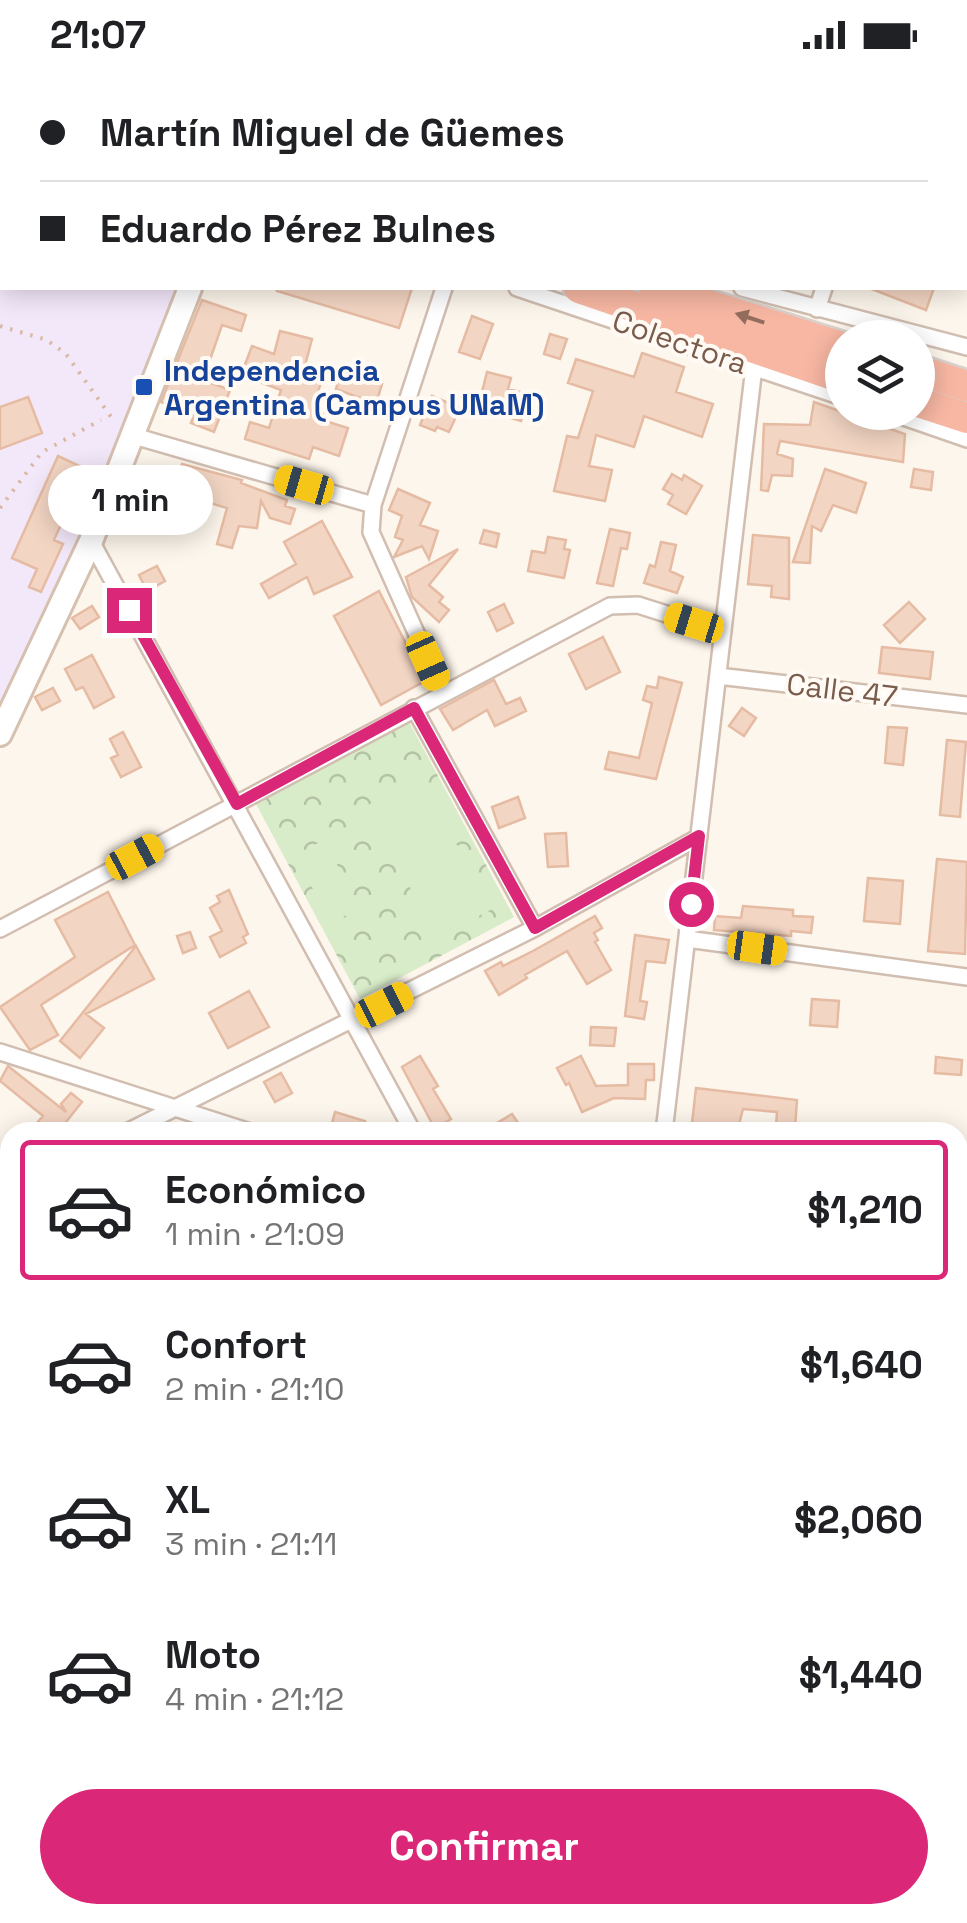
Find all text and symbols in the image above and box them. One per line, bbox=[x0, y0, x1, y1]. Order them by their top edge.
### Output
text: 21:07 bbox=[50, 11, 146, 59]
text: Martín Miguel de Güemes bbox=[100, 109, 565, 157]
text: Eduardo Pérez Bulnes bbox=[100, 205, 496, 253]
street label: Colectora bbox=[607, 301, 753, 383]
one-way arrow bbox=[734, 309, 764, 324]
map controls bbox=[825, 320, 935, 430]
button: layers bbox=[825, 320, 935, 430]
place label: Independencia Argentina (Campus UNaM) bbox=[164, 351, 545, 424]
marker: Independencia Argentina (Campus UNaM) bbox=[133, 376, 155, 398]
car bbox=[271, 462, 337, 508]
callout: 1 min bbox=[46, 465, 212, 535]
text: 1 min bbox=[91, 480, 170, 520]
route end bbox=[107, 588, 152, 633]
car bbox=[661, 600, 727, 646]
car bbox=[402, 627, 454, 695]
street label: Calle 47 bbox=[784, 664, 900, 716]
car bbox=[101, 830, 169, 884]
route start bbox=[669, 882, 714, 927]
car bbox=[725, 929, 789, 967]
car bbox=[350, 978, 418, 1032]
icon: car bbox=[45, 1165, 135, 1255]
text: Económico bbox=[165, 1166, 366, 1214]
text: $1,210 bbox=[807, 1186, 923, 1234]
text: 1 min · 21:09 bbox=[165, 1214, 345, 1254]
icon: car bbox=[45, 1320, 135, 1410]
text: Confort bbox=[165, 1321, 307, 1369]
text: $1,640 bbox=[800, 1341, 923, 1389]
text: 2 min · 21:10 bbox=[165, 1369, 345, 1409]
icon: car bbox=[45, 1475, 135, 1565]
text: XL bbox=[165, 1476, 210, 1524]
text: $2,060 bbox=[794, 1496, 923, 1544]
text: 3 min · 21:11 bbox=[165, 1524, 337, 1564]
icon: car bbox=[45, 1630, 135, 1720]
text: Moto bbox=[165, 1631, 261, 1679]
text: $1,440 bbox=[799, 1651, 923, 1699]
text: 4 min · 21:12 bbox=[165, 1679, 344, 1719]
button: Confirmar bbox=[40, 1789, 928, 1904]

